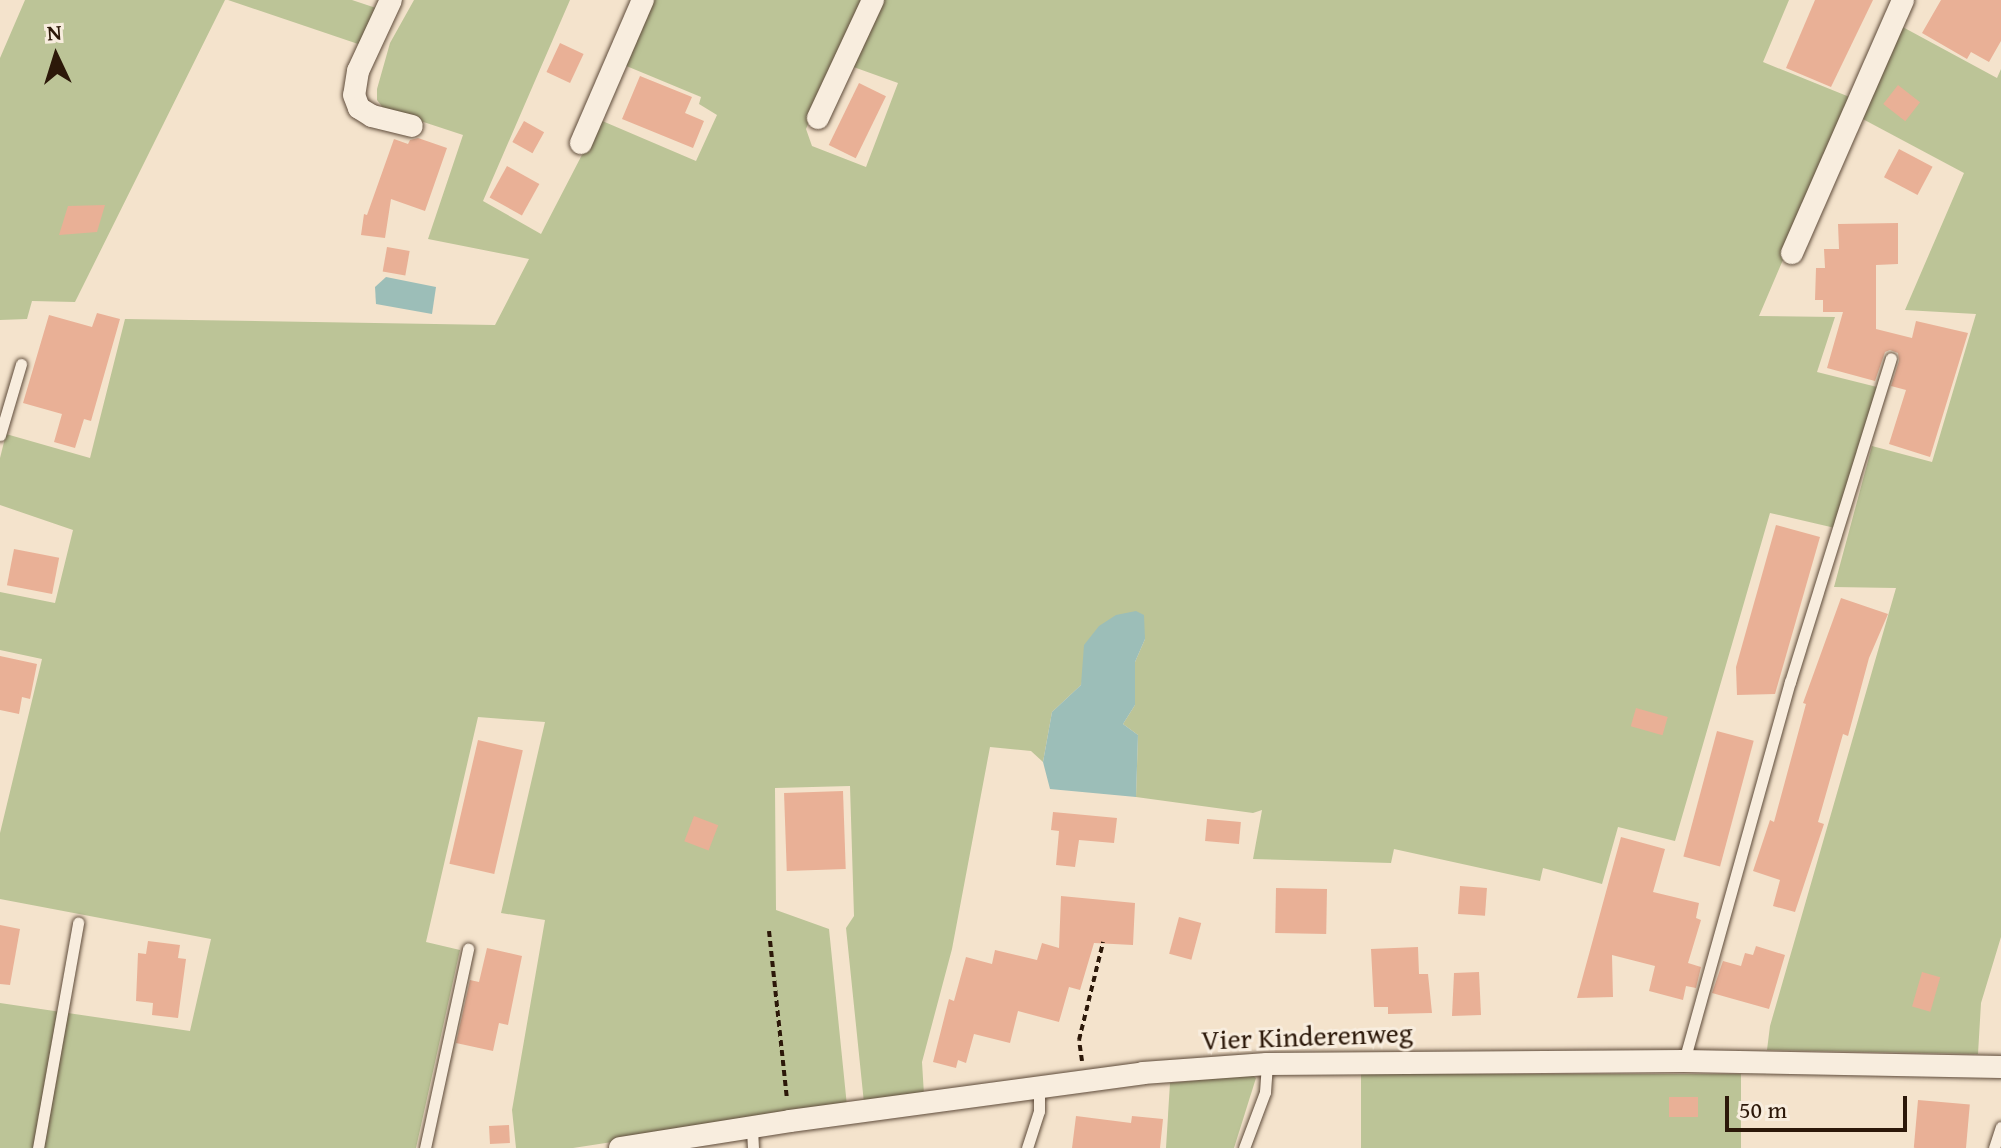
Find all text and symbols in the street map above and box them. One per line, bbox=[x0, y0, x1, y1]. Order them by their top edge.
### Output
north arrow bbox=[16, 16, 96, 96]
text: N bbox=[46, 16, 63, 49]
street label: Vier Kinderenweg bbox=[1201, 1016, 1413, 1056]
scale bar bbox=[1729, 1080, 1911, 1130]
text: 50 m bbox=[1739, 1092, 1787, 1127]

